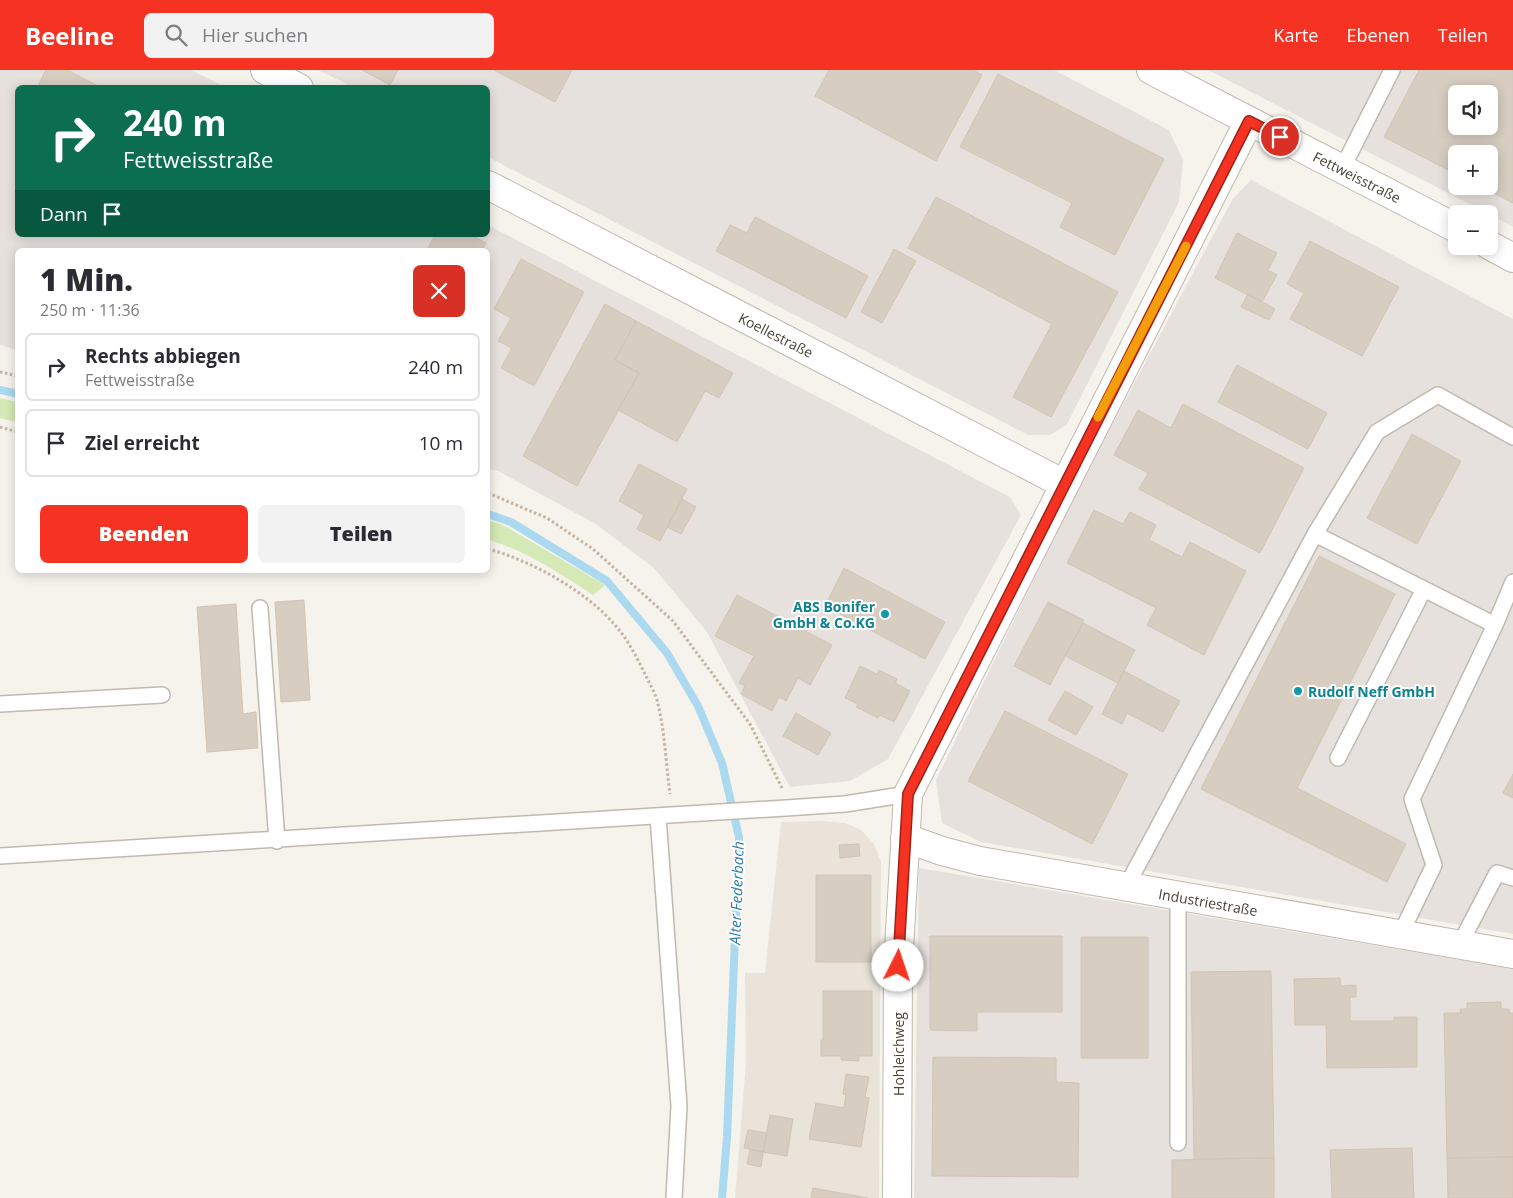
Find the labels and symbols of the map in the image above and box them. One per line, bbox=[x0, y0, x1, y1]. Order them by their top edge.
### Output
pin bbox=[1259, 116, 1301, 158]
street label: Fettweisstraße bbox=[1310, 147, 1404, 207]
street label: Koellestraße bbox=[735, 308, 817, 362]
place label: ABS Bonifer GmbH & Co.KG bbox=[773, 597, 876, 632]
marker: ABS Bonifer GmbH & Co.KG bbox=[879, 608, 891, 620]
place label: Rudolf Neff GmbH bbox=[1308, 682, 1435, 701]
marker: Rudolf Neff GmbH bbox=[1292, 685, 1304, 697]
water label: Alter Federbach bbox=[724, 841, 748, 946]
street label: Industriestraße bbox=[1157, 884, 1259, 920]
position arrow bbox=[871, 939, 923, 991]
street label: Hohleichweg bbox=[889, 1012, 908, 1096]

